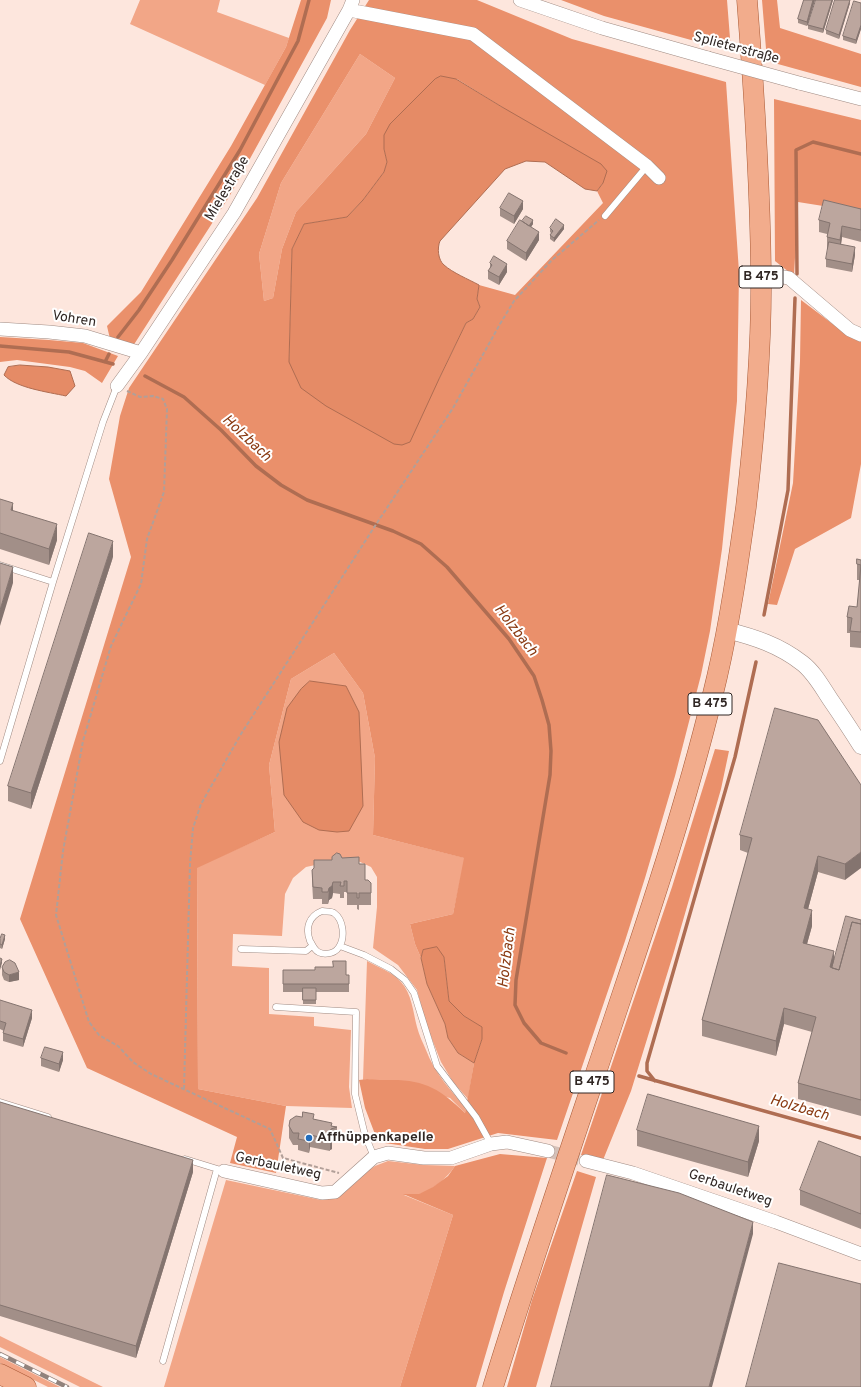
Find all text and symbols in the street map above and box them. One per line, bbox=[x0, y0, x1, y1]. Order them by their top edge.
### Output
street label: Splieterstraße bbox=[691, 29, 781, 69]
street label: Mielestraße bbox=[202, 154, 254, 224]
road number: B 475 bbox=[739, 266, 783, 288]
street label: Vohren bbox=[51, 308, 97, 332]
water label: Holzbach bbox=[218, 412, 274, 466]
water label: Holzbach bbox=[489, 602, 541, 660]
road number: B 475 bbox=[688, 693, 732, 715]
water label: Holzbach bbox=[495, 927, 521, 989]
road number: B 475 bbox=[570, 1071, 614, 1093]
water label: Holzbach bbox=[767, 1092, 831, 1126]
place label: Affhüppenkapelle bbox=[317, 1130, 434, 1146]
marker: Affhüppenkapelle bbox=[304, 1133, 314, 1143]
street label: Gerbauletweg bbox=[233, 1150, 323, 1184]
street label: Gerbauletweg bbox=[686, 1167, 774, 1211]

